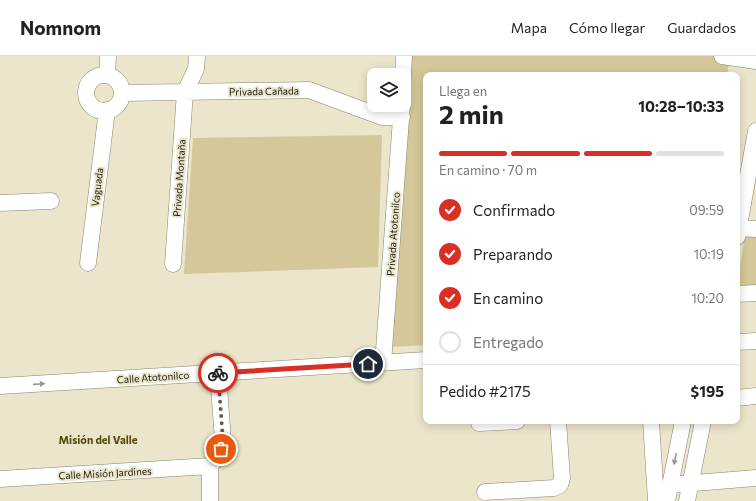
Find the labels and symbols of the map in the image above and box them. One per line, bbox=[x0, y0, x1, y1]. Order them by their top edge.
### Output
street label: Privada Cañada bbox=[229, 84, 299, 98]
street label: Privada Montaña bbox=[170, 139, 188, 217]
street label: Vaguada bbox=[89, 167, 105, 207]
street label: Privada Atotonilco bbox=[384, 192, 402, 276]
pin bbox=[351, 347, 385, 381]
courier bbox=[198, 353, 238, 393]
street label: Calle Atotonilco bbox=[116, 368, 190, 386]
one-way arrow bbox=[33, 380, 45, 387]
pin bbox=[204, 432, 238, 466]
district label: Misión del Valle bbox=[59, 433, 138, 446]
one-way arrow bbox=[672, 453, 678, 465]
street label: Calle Misión Jardines bbox=[58, 465, 152, 481]

